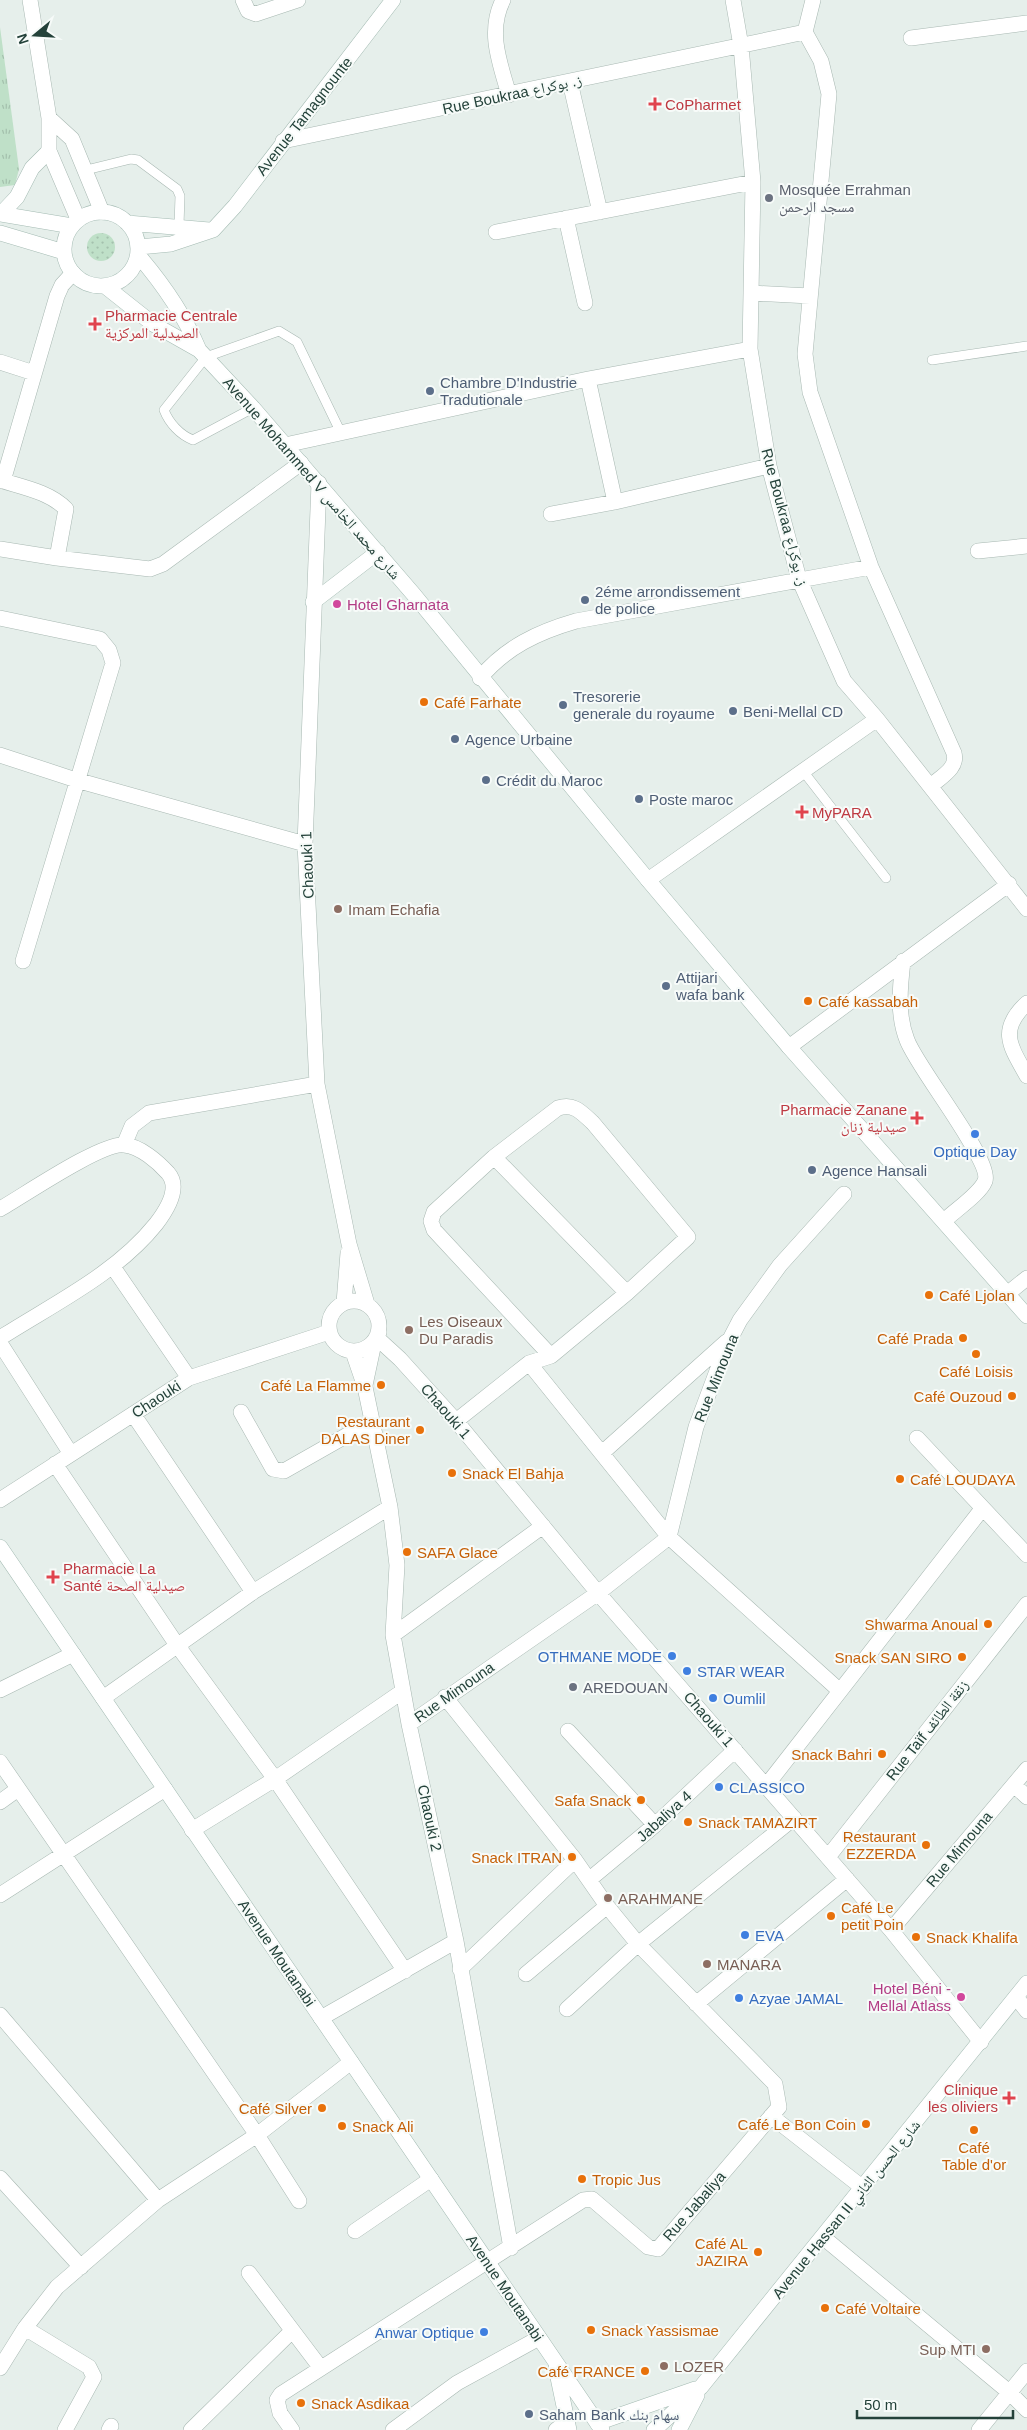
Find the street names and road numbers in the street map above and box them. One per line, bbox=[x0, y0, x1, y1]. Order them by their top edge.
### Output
street label: Avenue Tamagnounte bbox=[253, 53, 355, 179]
street label: Rue Boukraa ز. بوكراع bbox=[441, 71, 584, 119]
street label: Avenue Mohammed V شارع محمد الخامس bbox=[218, 374, 404, 584]
street label: Rue Boukraa ز. بوكراع bbox=[756, 446, 812, 588]
street label: Chaouki 1 bbox=[297, 831, 317, 899]
street label: Rue Mimouna bbox=[691, 1331, 742, 1424]
street label: Chaouki bbox=[128, 1377, 184, 1421]
street label: Chaouki 1 bbox=[417, 1380, 475, 1442]
street label: Rue Mimouna bbox=[411, 1658, 498, 1726]
street label: Rue Taïf زنقة الطائف bbox=[883, 1676, 972, 1784]
street label: Chaouki 1 bbox=[680, 1688, 738, 1750]
street label: Chaouki 2 bbox=[415, 1783, 445, 1853]
street label: Jabaliya 4 bbox=[633, 1787, 695, 1845]
street label: Rue Mimouna bbox=[922, 1807, 996, 1890]
street label: Avenue Moutanabi bbox=[235, 1897, 319, 2009]
street label: Avenue Hassan II شارع الحسن الثاني bbox=[769, 2116, 926, 2304]
street label: Rue Jabaliya bbox=[659, 2167, 729, 2244]
street label: Avenue Moutanabi bbox=[463, 2232, 547, 2344]

